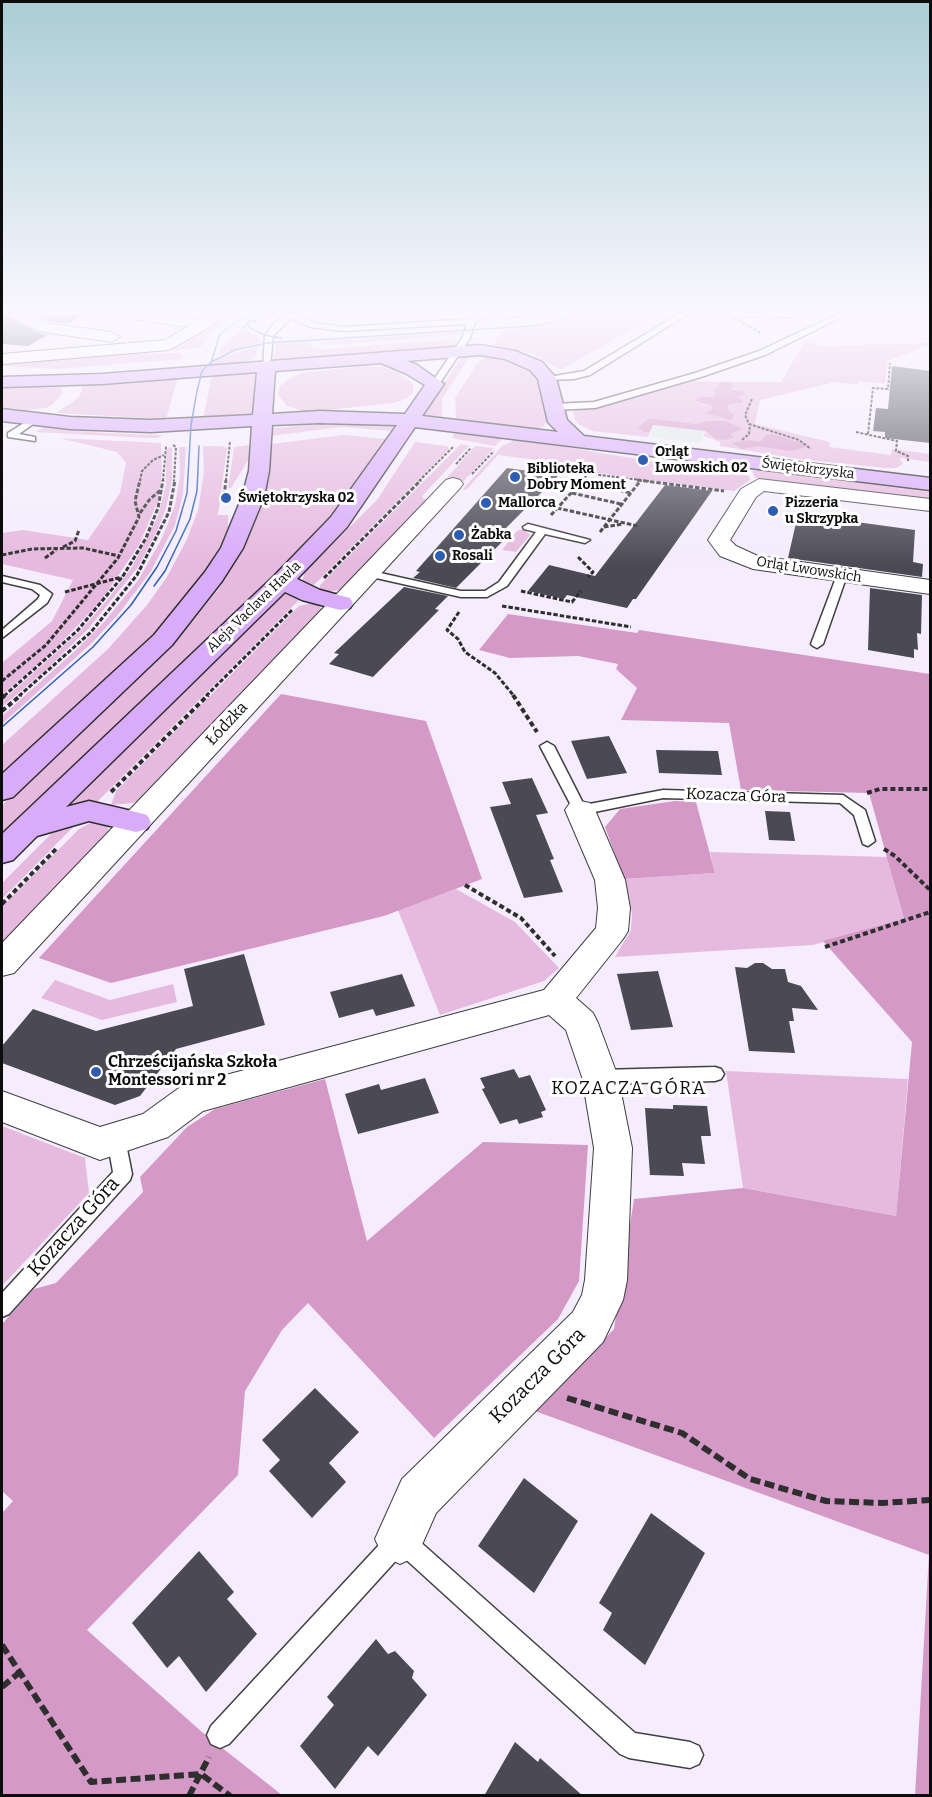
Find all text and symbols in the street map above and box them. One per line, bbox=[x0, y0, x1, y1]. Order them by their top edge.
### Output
place label: Orląt Lwowskich 02 bbox=[655, 444, 748, 476]
marker: Orląt Lwowskich 02 bbox=[636, 453, 650, 467]
street label: Świętokrzyska bbox=[761, 455, 855, 483]
place label: Biblioteka Dobry Moment bbox=[527, 461, 626, 494]
marker: Biblioteka Dobry Moment bbox=[508, 470, 522, 484]
place label: Świętokrzyska 02 bbox=[238, 490, 354, 506]
marker: Świętokrzyska 02 bbox=[219, 491, 233, 505]
place label: Mallorca bbox=[498, 495, 556, 511]
place label: Pizzeria u Skrzypka bbox=[785, 495, 858, 528]
marker: Mallorca bbox=[479, 496, 493, 510]
marker: Pizzeria u Skrzypka bbox=[766, 504, 780, 518]
place label: Żabka bbox=[471, 527, 512, 543]
marker: Żabka bbox=[452, 528, 466, 542]
place label: Rosali bbox=[452, 548, 493, 564]
marker: Rosali bbox=[433, 549, 447, 563]
street label: Orląt Lwowskich bbox=[755, 553, 863, 587]
street label: Aleja Vaclava Havla bbox=[203, 558, 305, 656]
street label: Łódzka bbox=[202, 698, 252, 750]
street label: Kozacza Góra bbox=[685, 785, 787, 807]
place label: Chrześcijańska Szkoła Montessori nr 2 bbox=[108, 1053, 277, 1091]
marker: Chrześcijańska Szkoła Montessori nr 2 bbox=[89, 1065, 103, 1079]
district label: KOZACZA GÓRA bbox=[551, 1078, 707, 1100]
street label: Kozacza Góra bbox=[23, 1172, 125, 1282]
street label: Kozacza Góra bbox=[485, 1323, 591, 1429]

